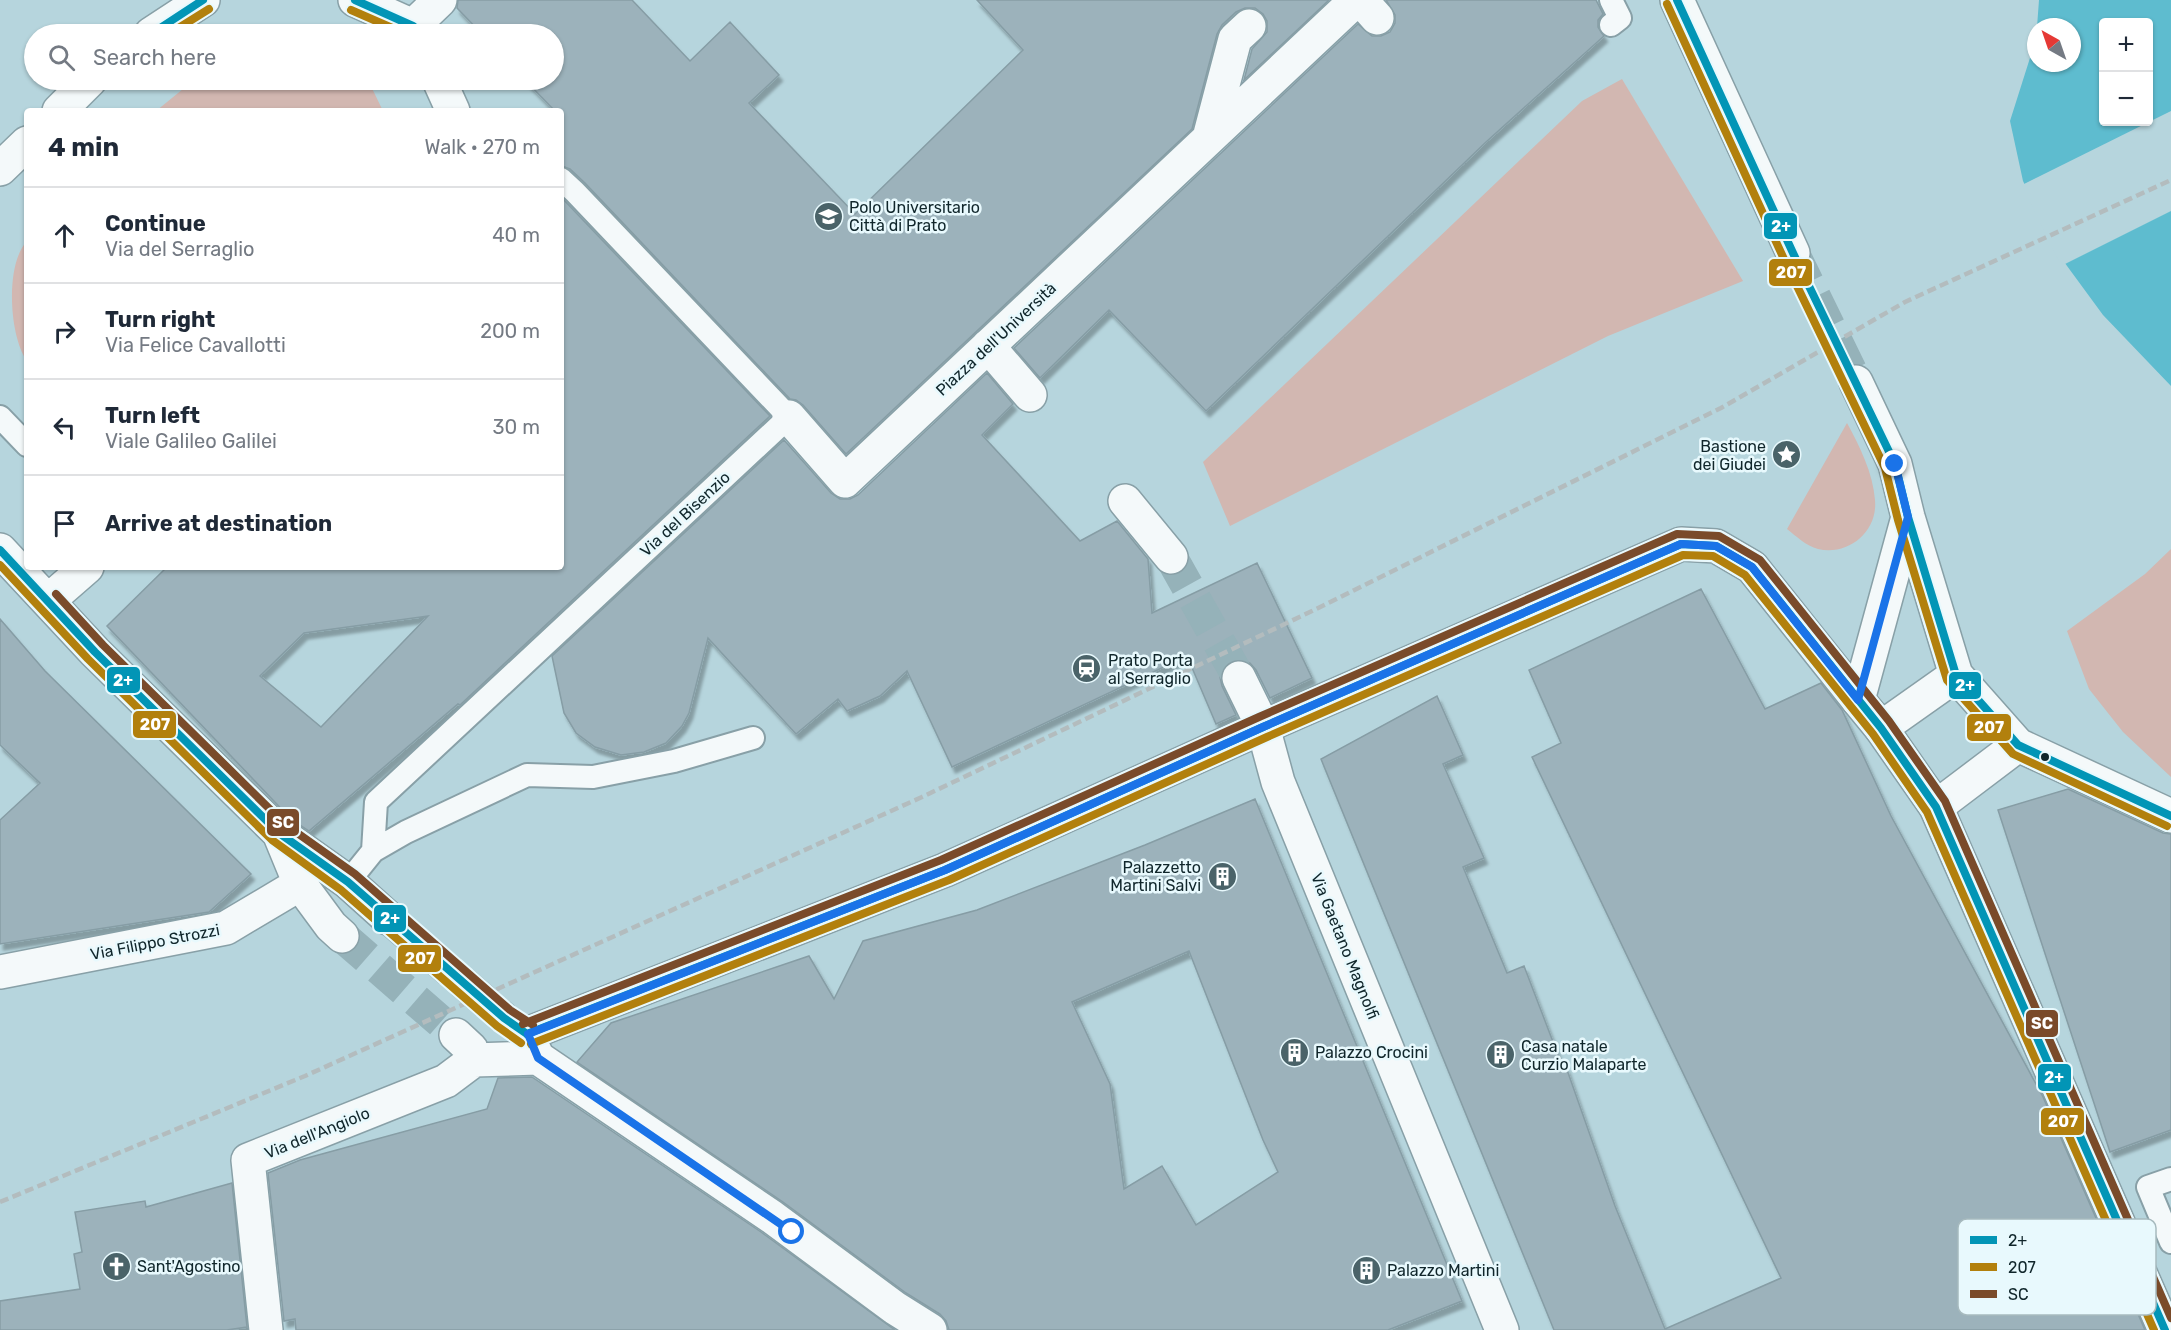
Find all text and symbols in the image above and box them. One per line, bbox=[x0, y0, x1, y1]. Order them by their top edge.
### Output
north arrow bbox=[2027, 18, 2081, 72]
map controls bbox=[2099, 18, 2153, 126]
button: + bbox=[2099, 18, 2153, 72]
search box bbox=[24, 24, 564, 90]
icon: search bbox=[45, 41, 78, 74]
text: Search here bbox=[93, 44, 216, 71]
button: − bbox=[2099, 72, 2153, 126]
text: 4 min bbox=[48, 132, 119, 163]
text: Walk · 270 m bbox=[425, 135, 540, 159]
place label: Polo Universitario Città di Prato bbox=[849, 198, 980, 235]
school or university icon: Polo Universitario Città di Prato bbox=[812, 200, 844, 232]
text: Continue bbox=[105, 210, 206, 237]
line badge: 2+ bbox=[1763, 212, 1798, 240]
text: 2+ bbox=[1771, 217, 1791, 236]
icon: ahead bbox=[48, 219, 81, 252]
text: 40 m bbox=[492, 223, 540, 247]
text: Via del Serraglio bbox=[105, 237, 255, 261]
line badge: 207 bbox=[1768, 258, 1813, 287]
text: 207 bbox=[1776, 263, 1806, 282]
street label: Piazza dell'Università bbox=[932, 278, 1060, 400]
text: Turn right bbox=[105, 306, 215, 333]
icon: right bbox=[48, 315, 81, 348]
text: 200 m bbox=[480, 319, 540, 343]
text: Via Felice Cavallotti bbox=[105, 333, 286, 357]
text: Turn left bbox=[105, 402, 200, 429]
icon: left bbox=[48, 411, 81, 444]
text: 30 m bbox=[493, 415, 540, 439]
text: Viale Galileo Galilei bbox=[105, 429, 277, 453]
place label: Bastione dei Giudei bbox=[1693, 437, 1766, 474]
place icon: Bastione dei Giudei bbox=[1771, 439, 1803, 471]
route end bbox=[1881, 450, 1907, 476]
street label: Via del Bisenzio bbox=[636, 468, 734, 560]
icon: arrive bbox=[48, 507, 81, 540]
text: Arrive at destination bbox=[105, 510, 332, 537]
place label: Prato Porta al Serraglio bbox=[1108, 651, 1193, 688]
station icon: Prato Porta al Serraglio bbox=[1071, 653, 1103, 685]
line badge: 2+ bbox=[106, 666, 141, 694]
text: 2+ bbox=[113, 671, 133, 690]
line badge: 2+ bbox=[1948, 671, 1982, 700]
text: 2+ bbox=[1955, 676, 1975, 695]
line badge: 207 bbox=[132, 710, 177, 739]
line badge: 207 bbox=[1966, 713, 2012, 742]
text: 207 bbox=[140, 715, 170, 734]
text: 207 bbox=[1974, 718, 2004, 737]
unlabelled marker bbox=[2039, 751, 2051, 763]
line badge: SC bbox=[266, 808, 300, 837]
text: SC bbox=[272, 813, 294, 832]
place label: Palazzetto Martini Salvi bbox=[1110, 858, 1201, 895]
building icon: Palazzetto Martini Salvi bbox=[1206, 860, 1238, 892]
street label: Via Gaetano Magnolfi bbox=[1307, 870, 1383, 1022]
line badge: 2+ bbox=[373, 904, 407, 933]
text: 2+ bbox=[380, 909, 400, 928]
street label: Via Filippo Strozzi bbox=[89, 920, 221, 964]
line badge: 207 bbox=[397, 944, 442, 973]
text: 207 bbox=[405, 949, 435, 968]
line badge: SC bbox=[2025, 1009, 2059, 1038]
text: SC bbox=[2031, 1014, 2053, 1033]
building icon: Palazzo Crocini bbox=[1278, 1036, 1310, 1068]
place label: Casa natale Curzio Malaparte bbox=[1521, 1037, 1646, 1074]
building icon: Casa natale Curzio Malaparte bbox=[1484, 1039, 1516, 1071]
place label: Palazzo Crocini bbox=[1315, 1043, 1428, 1062]
line badge: 2+ bbox=[2037, 1063, 2072, 1092]
text: 2+ bbox=[2044, 1068, 2064, 1087]
street label: Via dell'Angiolo bbox=[262, 1103, 372, 1163]
line badge: 207 bbox=[2040, 1107, 2085, 1136]
text: 207 bbox=[2048, 1112, 2078, 1131]
route start bbox=[778, 1218, 804, 1244]
legend bbox=[1958, 1219, 2156, 1315]
text: 2+ bbox=[2008, 1231, 2027, 1250]
church icon: Sant'Agostino bbox=[100, 1250, 132, 1282]
building icon: Palazzo Martini bbox=[1350, 1254, 1382, 1286]
place label: Sant'Agostino bbox=[137, 1257, 241, 1276]
text: 207 bbox=[2008, 1258, 2036, 1277]
place label: Palazzo Martini bbox=[1387, 1261, 1499, 1280]
text: SC bbox=[2008, 1285, 2029, 1304]

